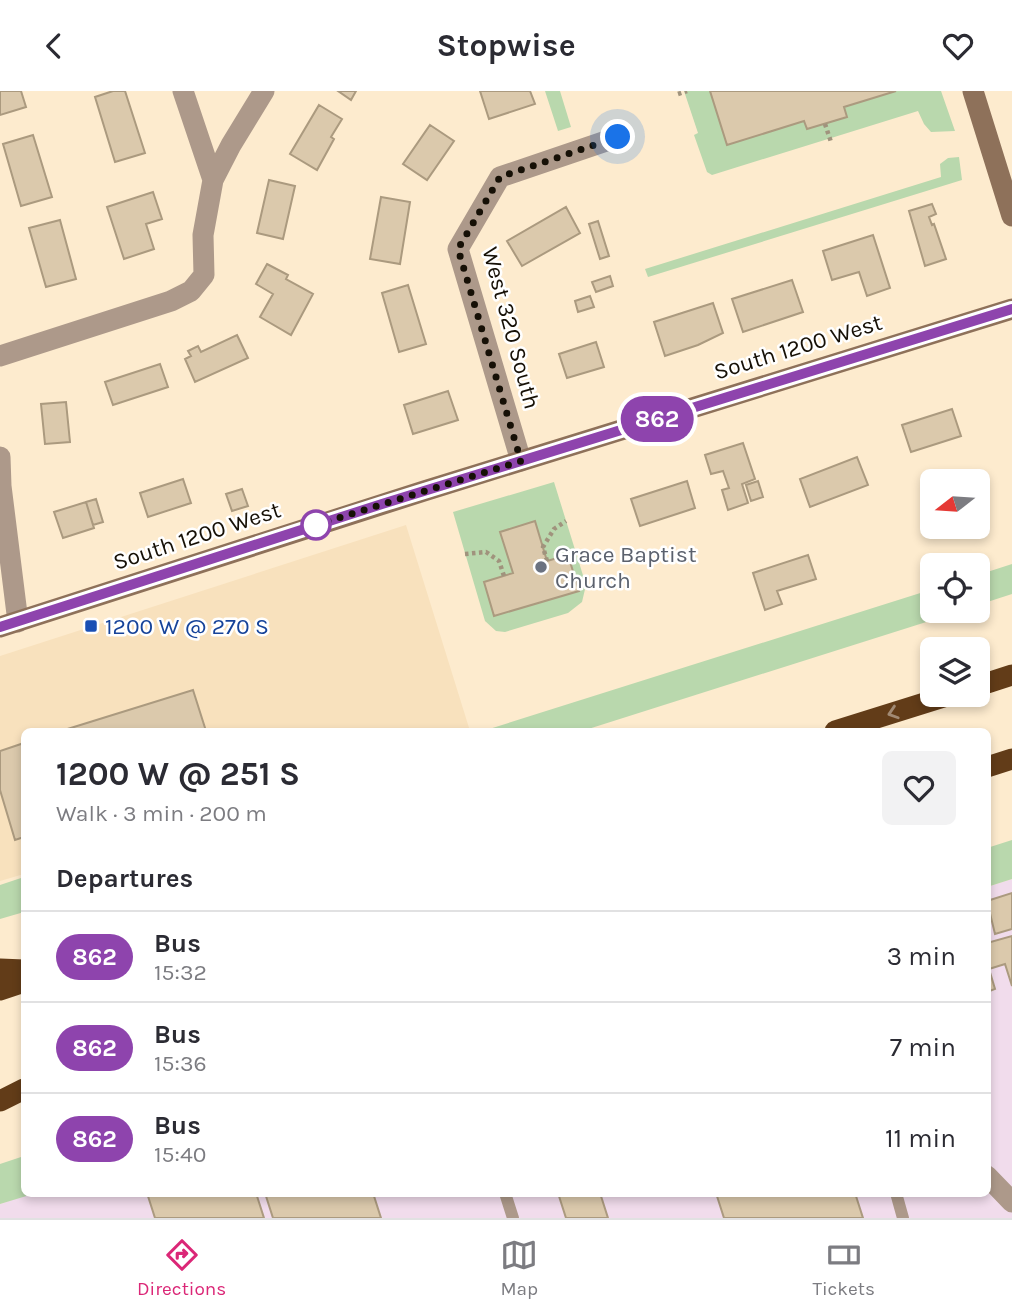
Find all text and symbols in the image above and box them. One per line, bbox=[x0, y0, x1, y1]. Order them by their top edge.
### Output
icon: back bbox=[35, 27, 73, 65]
text: Stopwise bbox=[436, 27, 576, 64]
icon: heart bbox=[939, 27, 977, 65]
your location bbox=[600, 119, 635, 154]
street label: West 320 South bbox=[476, 244, 546, 412]
street label: South 1200 West bbox=[711, 308, 886, 385]
line badge: 862 bbox=[617, 396, 697, 442]
text: 862 bbox=[635, 405, 679, 433]
north arrow bbox=[920, 469, 990, 539]
map controls bbox=[920, 469, 990, 707]
street label: South 1200 West bbox=[110, 496, 284, 576]
unlabelled marker bbox=[301, 510, 331, 540]
place label: Grace Baptist Church bbox=[555, 541, 697, 594]
button: locate bbox=[920, 553, 990, 623]
marker: Grace Baptist Church bbox=[533, 559, 549, 575]
place label: 1200 W @ 270 S bbox=[105, 613, 269, 640]
marker: 1200 W @ 270 S bbox=[83, 618, 99, 634]
button: layers bbox=[920, 637, 990, 707]
one-way arrow bbox=[887, 705, 900, 719]
button: heart bbox=[882, 751, 956, 825]
text: 1200 W @ 251 S bbox=[56, 755, 300, 793]
text: Walk · 3 min · 200 m bbox=[56, 800, 267, 827]
text: Departures bbox=[56, 863, 193, 894]
text: Bus bbox=[154, 928, 201, 959]
text: 3 min bbox=[887, 941, 956, 972]
text: 862 bbox=[72, 943, 117, 971]
text: 15:32 bbox=[154, 959, 207, 986]
text: Bus bbox=[154, 1019, 201, 1050]
text: 7 min bbox=[890, 1032, 956, 1063]
text: 862 bbox=[72, 1034, 117, 1062]
text: 15:36 bbox=[154, 1050, 207, 1077]
text: Bus bbox=[154, 1110, 201, 1141]
text: 11 min bbox=[885, 1123, 956, 1154]
text: 862 bbox=[72, 1125, 117, 1153]
text: 15:40 bbox=[154, 1141, 206, 1168]
tab: Directions bbox=[137, 1236, 226, 1300]
tab: Map bbox=[500, 1236, 538, 1300]
tab: Tickets bbox=[812, 1236, 875, 1300]

